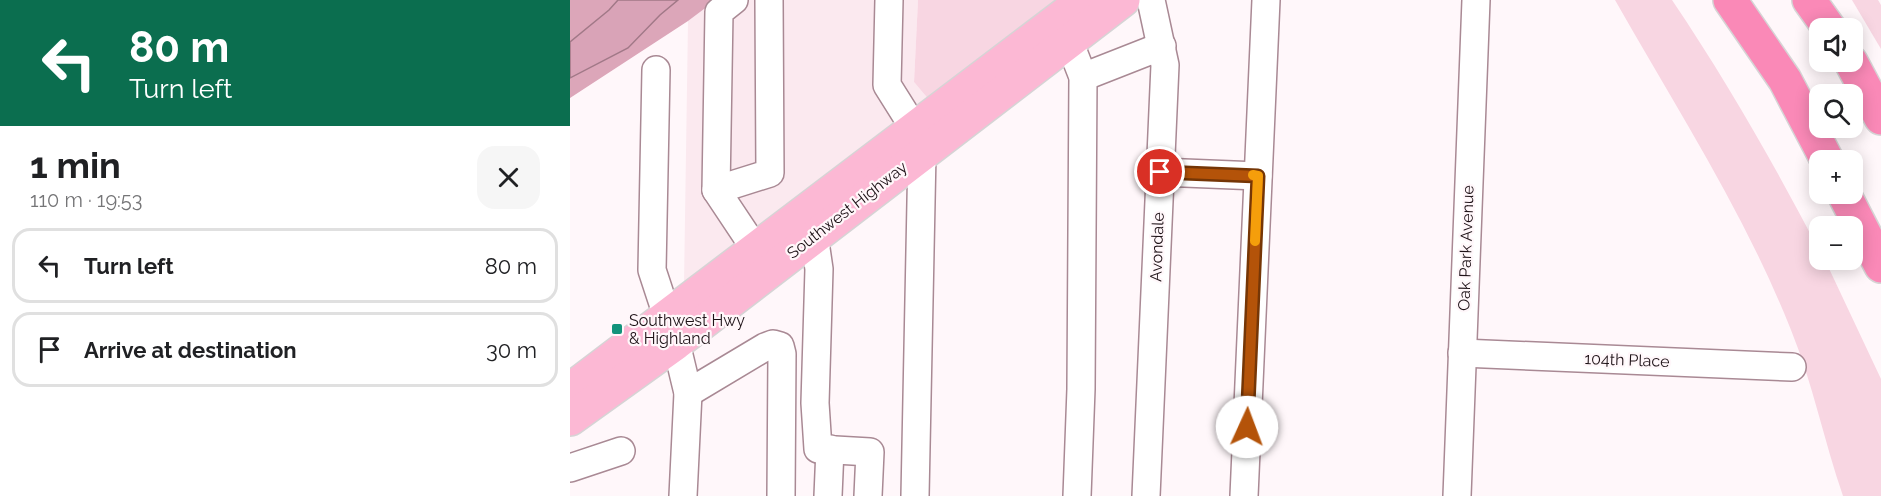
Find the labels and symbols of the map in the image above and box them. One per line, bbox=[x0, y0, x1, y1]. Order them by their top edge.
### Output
pin bbox=[1134, 146, 1185, 197]
street label: Southwest Highway bbox=[783, 157, 911, 263]
street label: Oak Park Avenue bbox=[1454, 185, 1478, 311]
street label: Avondale bbox=[1146, 212, 1168, 282]
place label: Southwest Hwy & Highland bbox=[629, 311, 745, 348]
marker: Southwest Hwy & Highland bbox=[610, 322, 624, 336]
street label: 104th Place bbox=[1584, 349, 1670, 371]
position arrow bbox=[1215, 395, 1279, 459]

